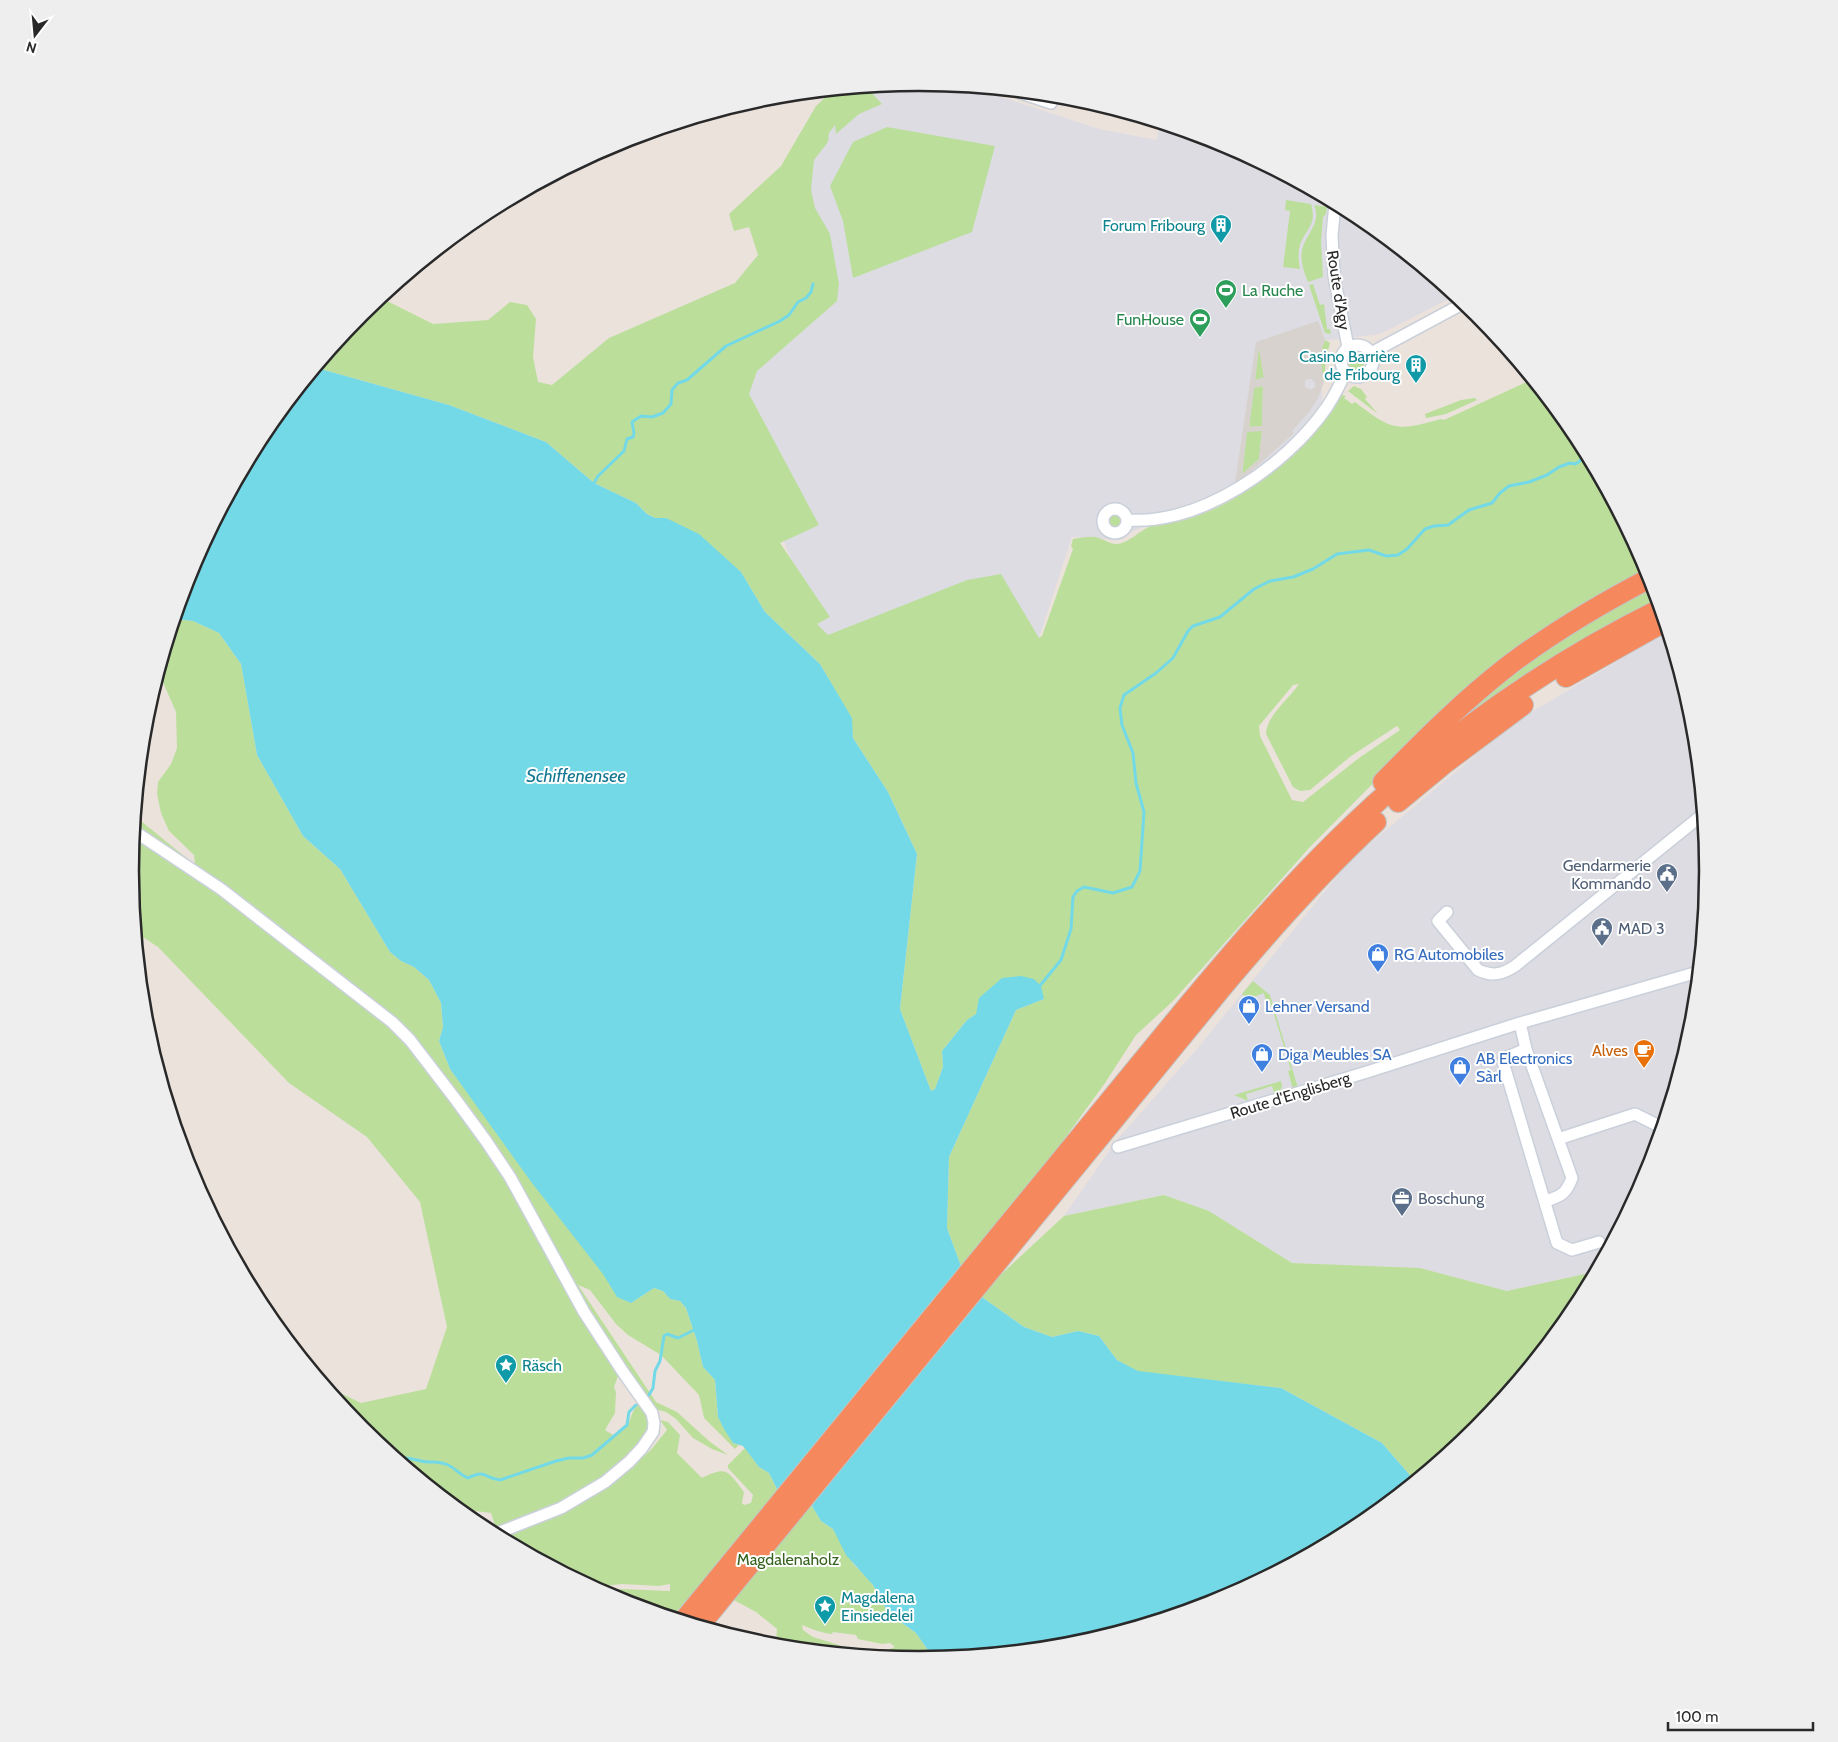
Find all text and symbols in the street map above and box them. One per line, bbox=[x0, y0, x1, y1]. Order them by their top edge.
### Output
north arrow bbox=[10, 10, 60, 60]
text: N bbox=[24, 37, 39, 58]
building icon: Forum Fribourg bbox=[1209, 213, 1233, 244]
place label: Forum Fribourg bbox=[1102, 216, 1206, 235]
street label: Route d'Agy bbox=[1323, 249, 1354, 331]
sports icon: La Ruche bbox=[1214, 278, 1238, 309]
place label: La Ruche bbox=[1242, 281, 1303, 300]
sports icon: FunHouse bbox=[1188, 307, 1212, 338]
place label: FunHouse bbox=[1116, 310, 1184, 329]
place label: Casino Barrière de Fribourg bbox=[1299, 347, 1401, 384]
building icon: Casino Barrière de Fribourg bbox=[1404, 353, 1428, 384]
water label: Schiffenensee bbox=[526, 765, 626, 787]
place label: Gendarmerie Kommando bbox=[1563, 856, 1651, 893]
public building icon: Gendarmerie Kommando bbox=[1655, 862, 1679, 893]
public building icon: MAD 3 bbox=[1590, 916, 1614, 947]
place label: MAD 3 bbox=[1618, 919, 1665, 938]
shop icon: RG Automobiles bbox=[1366, 942, 1390, 973]
place label: RG Automobiles bbox=[1394, 945, 1504, 964]
shop icon: Lehner Versand bbox=[1237, 994, 1261, 1025]
place label: Lehner Versand bbox=[1265, 997, 1370, 1016]
cafe icon: Alves bbox=[1632, 1038, 1656, 1069]
place label: Alves bbox=[1592, 1041, 1628, 1060]
shop icon: Diga Meubles SA bbox=[1250, 1042, 1274, 1073]
place label: Diga Meubles SA bbox=[1278, 1045, 1392, 1064]
place label: AB Electronics Sàrl bbox=[1476, 1049, 1573, 1086]
shop icon: AB Electronics Sàrl bbox=[1448, 1055, 1472, 1086]
street label: Route d'Englisberg bbox=[1228, 1068, 1354, 1123]
office icon: Boschung bbox=[1390, 1186, 1414, 1217]
place label: Boschung bbox=[1418, 1189, 1485, 1208]
place icon: Räsch bbox=[494, 1353, 518, 1384]
place label: Räsch bbox=[522, 1356, 562, 1375]
park label: Magdalenaholz bbox=[737, 1550, 840, 1569]
place label: Magdalena Einsiedelei bbox=[841, 1588, 915, 1625]
place icon: Magdalena Einsiedelei bbox=[813, 1594, 837, 1625]
scale bar bbox=[1668, 1700, 1813, 1732]
text: 100 m bbox=[1676, 1708, 1718, 1726]

